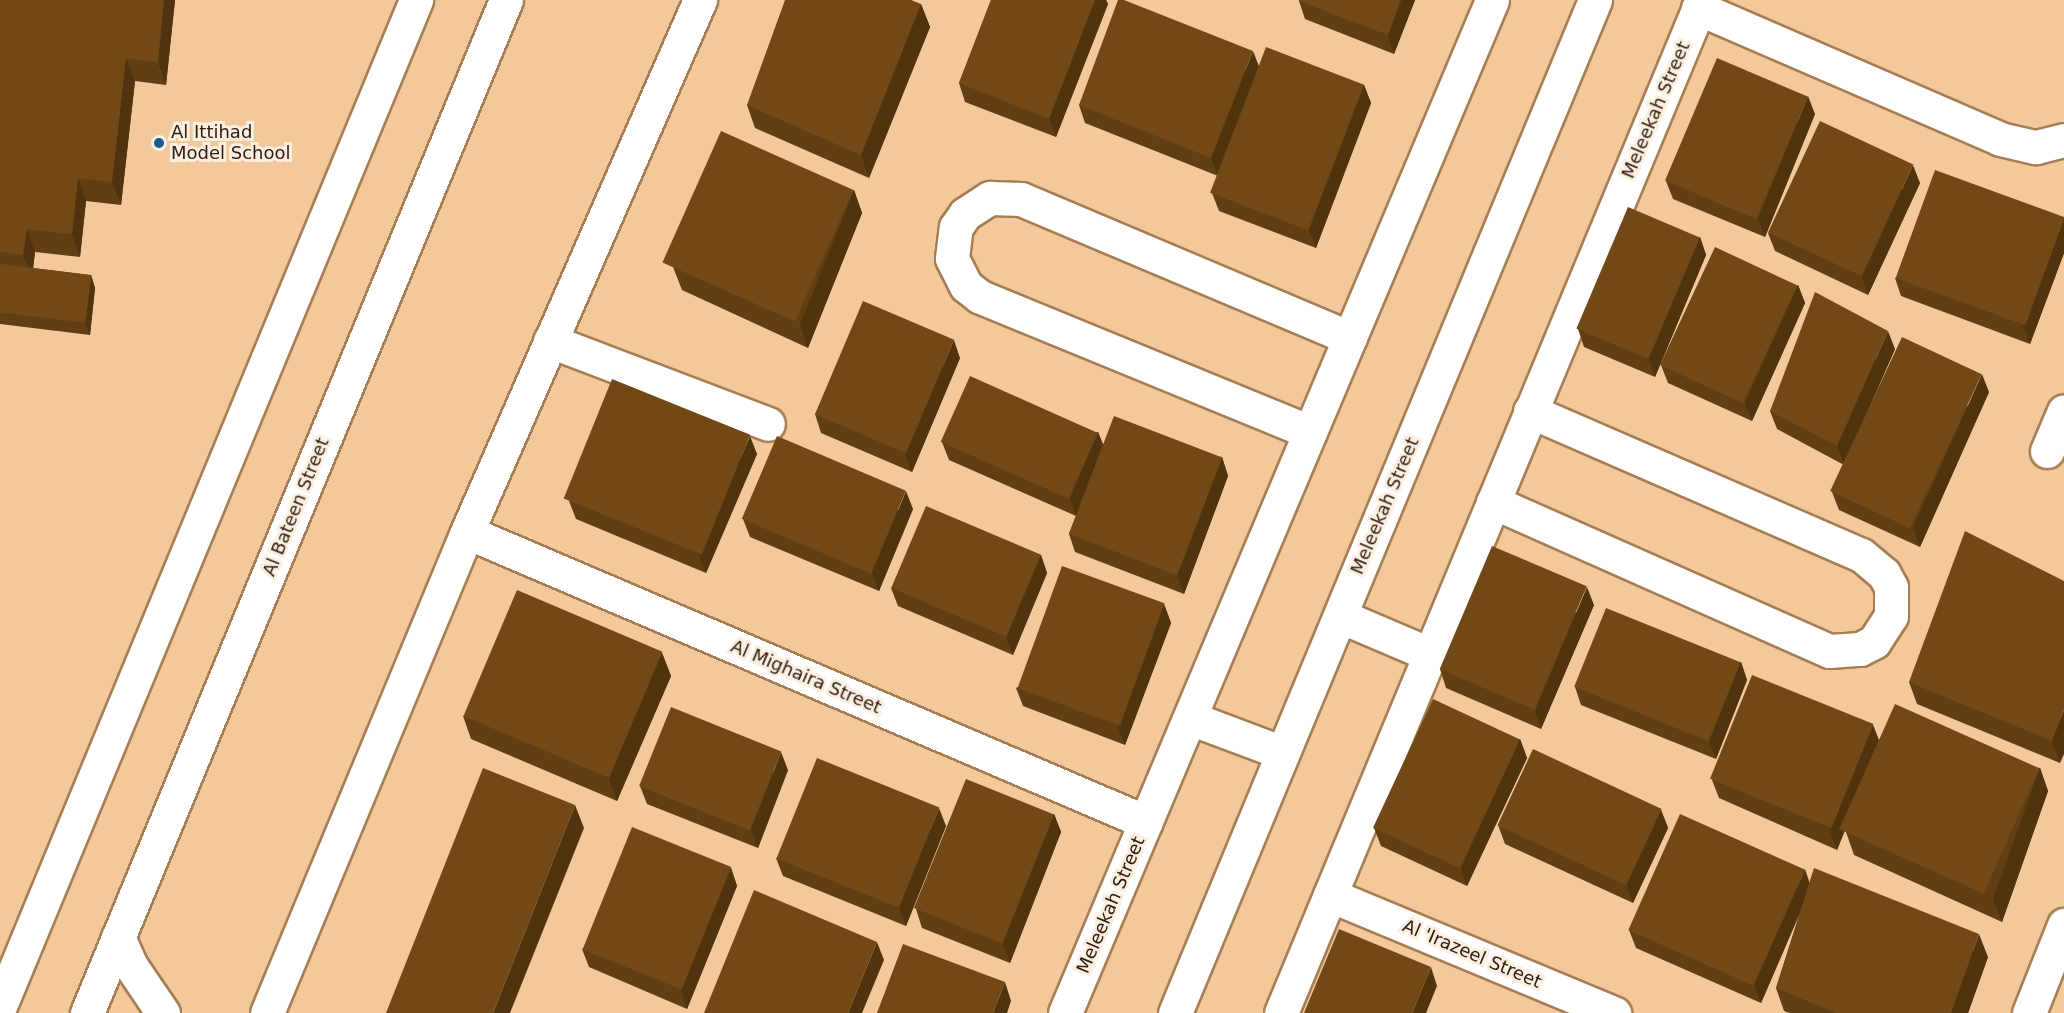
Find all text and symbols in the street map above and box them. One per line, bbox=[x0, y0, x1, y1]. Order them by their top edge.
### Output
street label: Meleekah Street bbox=[1617, 38, 1695, 182]
place label: Al Ittihad Model School bbox=[171, 122, 291, 164]
marker: Al Ittihad Model School bbox=[152, 136, 166, 150]
street label: Meleekah Street bbox=[1346, 434, 1424, 578]
street label: Al Bateen Street bbox=[258, 435, 334, 579]
street label: Al Mighaira Street bbox=[728, 636, 884, 718]
street label: Meleekah Street bbox=[1072, 833, 1150, 977]
street label: Al 'Irazeel Street bbox=[1399, 915, 1545, 993]

